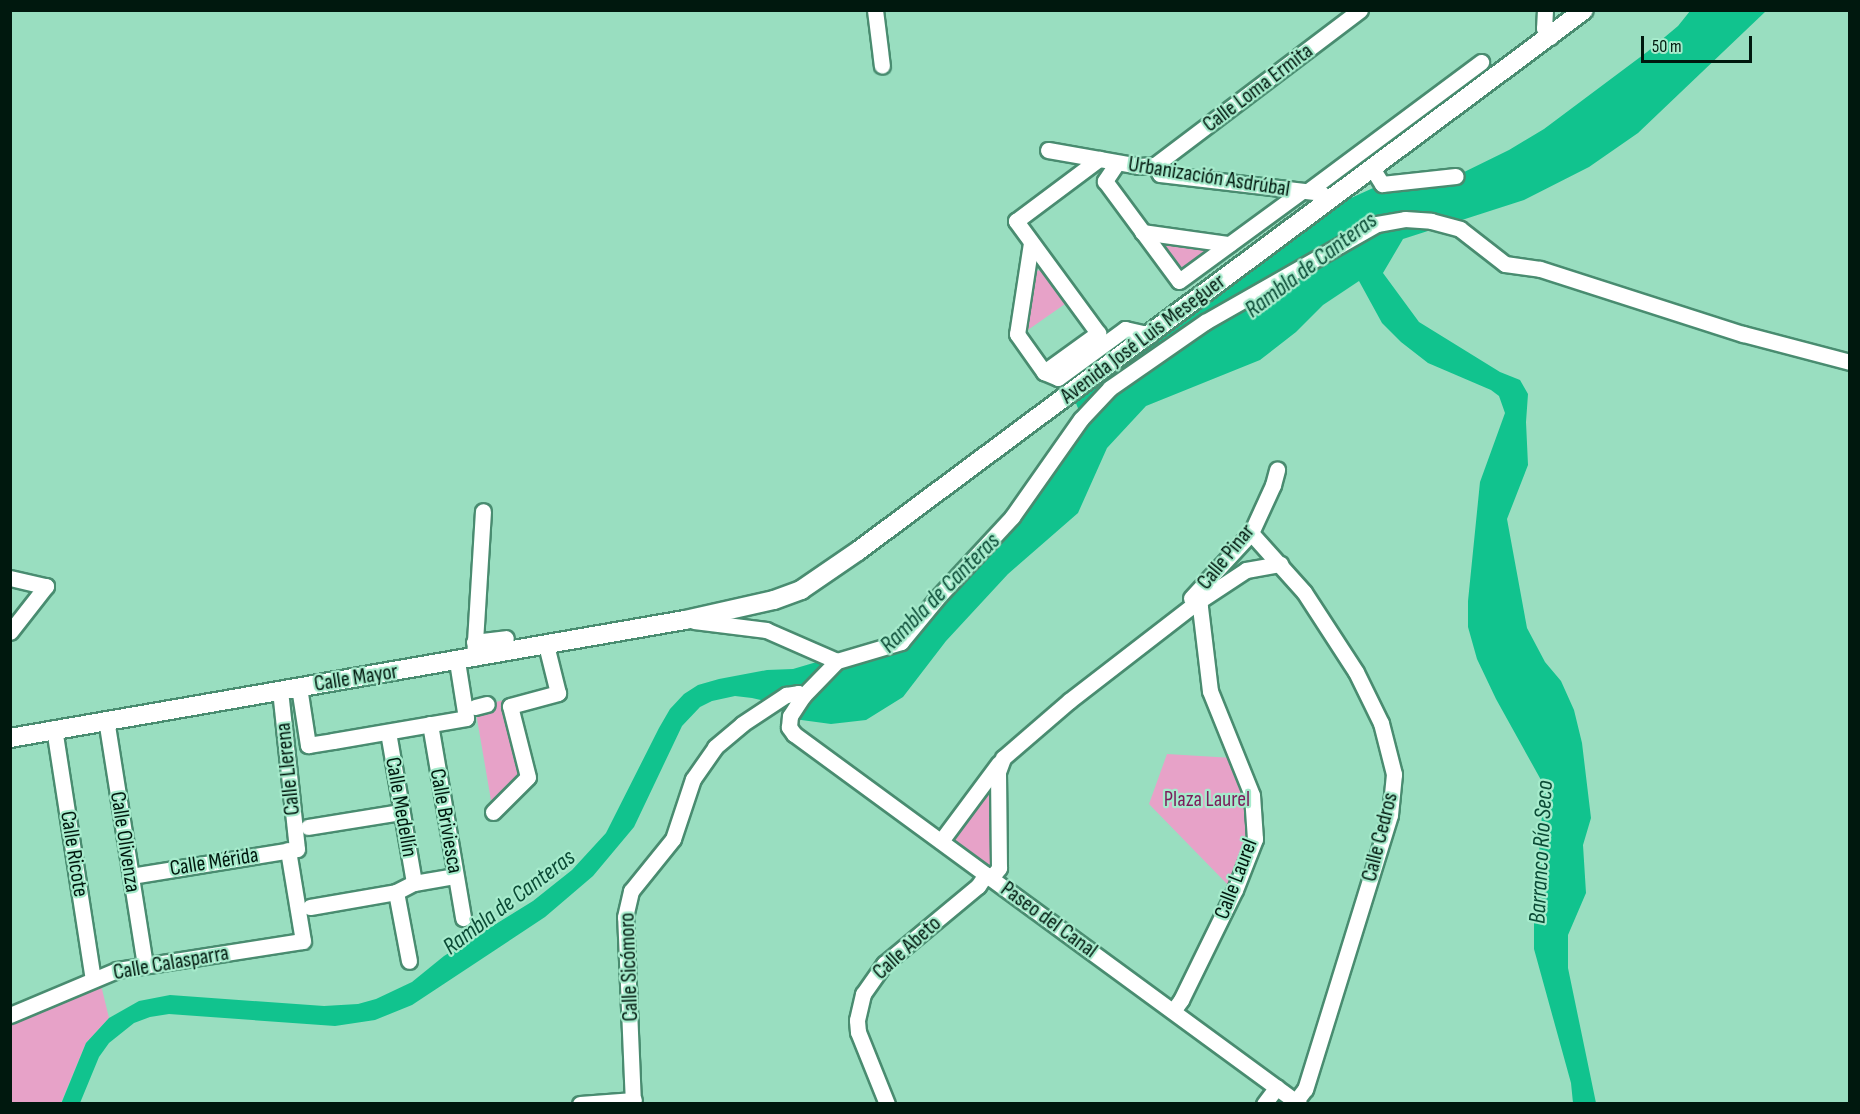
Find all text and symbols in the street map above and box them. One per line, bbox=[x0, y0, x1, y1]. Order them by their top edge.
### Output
scale bar bbox=[1644, 24, 1755, 62]
text: 50 m bbox=[1652, 36, 1682, 57]
street label: Calle Loma Ermita bbox=[1198, 38, 1318, 138]
street label: Urbanización Asdrúbal bbox=[1126, 151, 1292, 203]
water label: Rambla de Canteras bbox=[1239, 206, 1383, 324]
street label: Avenida José Luis Meseguer bbox=[1055, 268, 1231, 410]
street label: Calle Pinar bbox=[1192, 519, 1260, 595]
water label: Rambla de Canteras bbox=[874, 527, 1006, 659]
street label: Calle Mayor bbox=[312, 658, 400, 698]
street label: Calle Llerena bbox=[270, 721, 306, 817]
street label: Calle Medellín bbox=[379, 755, 423, 859]
street label: Calle Briviesca bbox=[424, 767, 468, 875]
water label: Barranco Río Seco bbox=[1523, 780, 1559, 924]
park label: Plaza Laurel bbox=[1164, 787, 1250, 813]
street label: Calle Olivenza bbox=[104, 790, 146, 894]
street label: Calle Cedros bbox=[1356, 790, 1404, 884]
street label: Calle Ricote bbox=[54, 809, 94, 899]
street label: Calle Laurel bbox=[1209, 835, 1263, 923]
street label: Calle Mérida bbox=[168, 842, 260, 882]
water label: Rambla de Canteras bbox=[437, 843, 581, 961]
street label: Paseo del Canal bbox=[995, 876, 1103, 964]
street label: Calle Abeto bbox=[867, 911, 947, 985]
street label: Calle Sicómoro bbox=[614, 912, 644, 1022]
street label: Calle Calasparra bbox=[111, 940, 231, 986]

